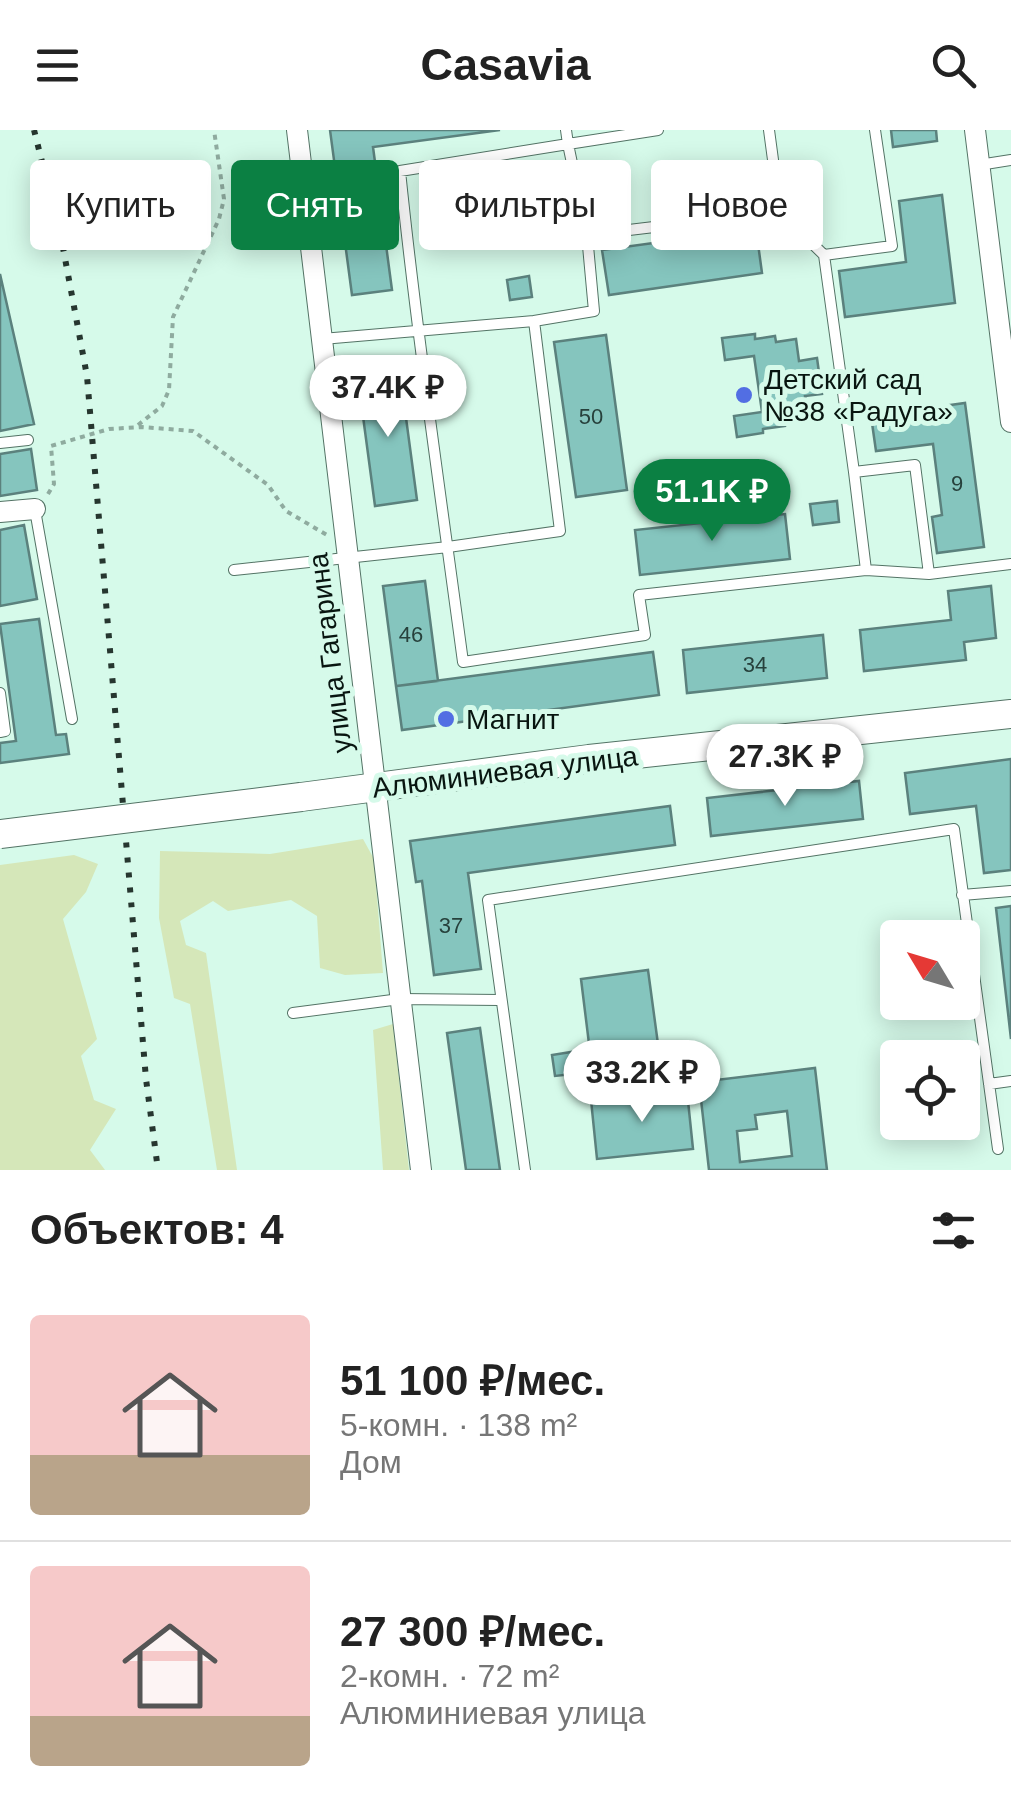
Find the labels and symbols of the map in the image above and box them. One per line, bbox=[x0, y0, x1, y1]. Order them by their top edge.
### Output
pin: 37.4K ₽ bbox=[296, 355, 480, 440]
place label: Детский сад №38 «Радуга» bbox=[764, 364, 953, 427]
marker: Детский сад №38 «Радуга» bbox=[733, 384, 755, 406]
house number: 50 bbox=[579, 404, 603, 429]
pin: 51.1K ₽ bbox=[620, 459, 804, 544]
house number: 9 bbox=[951, 471, 963, 496]
street label: улица Гагарина bbox=[302, 551, 358, 755]
house number: 46 bbox=[399, 622, 423, 647]
house number: 34 bbox=[743, 652, 767, 677]
place label: Магнит bbox=[466, 704, 560, 735]
marker: Магнит bbox=[435, 708, 457, 730]
pin: 27.3K ₽ bbox=[693, 724, 877, 809]
street label: Алюминиевая улица bbox=[370, 740, 640, 804]
house number: 37 bbox=[439, 913, 463, 938]
north arrow bbox=[880, 920, 980, 1020]
pin: 33.2K ₽ bbox=[550, 1040, 734, 1125]

